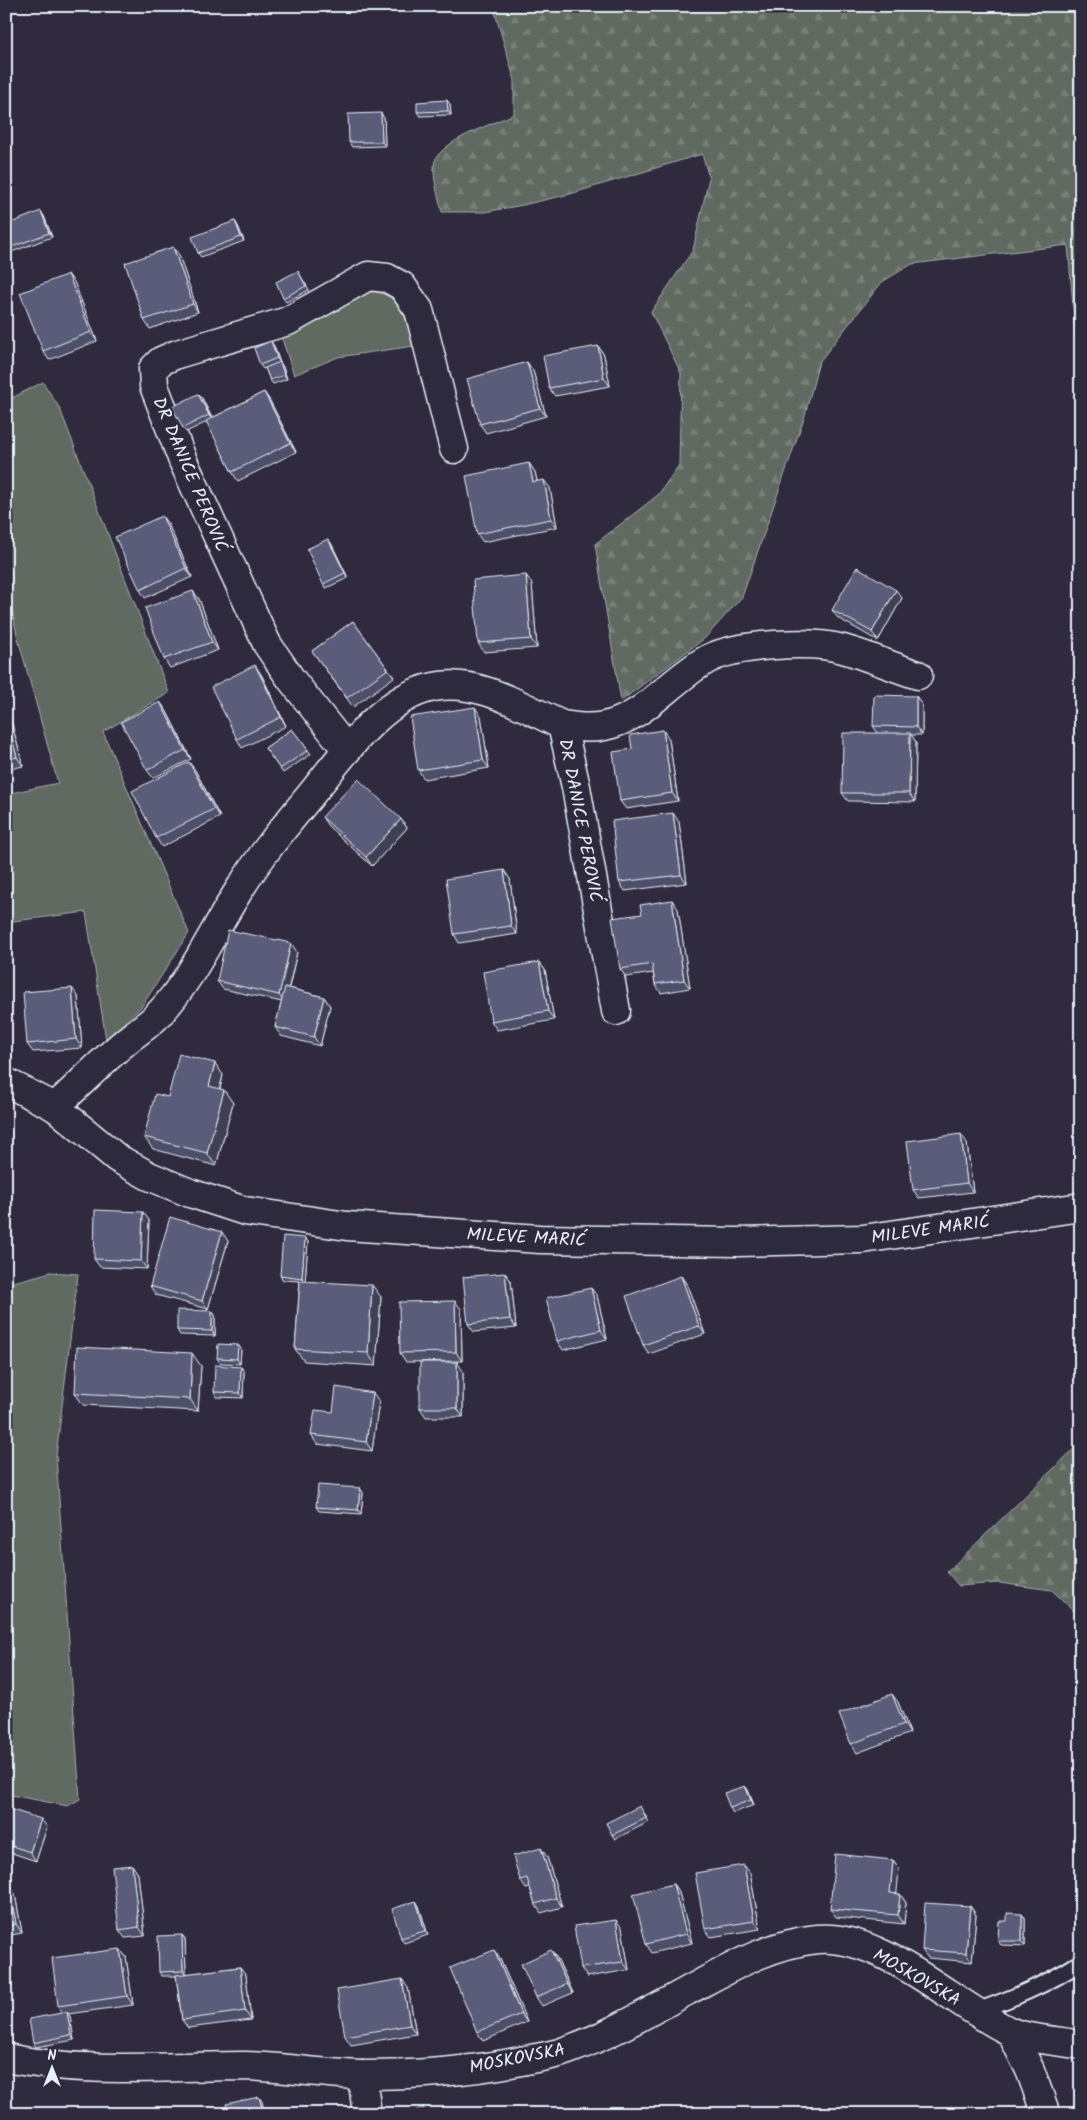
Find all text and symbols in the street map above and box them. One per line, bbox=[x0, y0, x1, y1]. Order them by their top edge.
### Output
street label: DR DANICE PEROVIĆ bbox=[144, 393, 236, 559]
street label: DR DANICE PEROVIĆ bbox=[549, 736, 610, 907]
street label: MILEVE MARIĆ bbox=[869, 1208, 994, 1253]
street label: MILEVE MARIĆ bbox=[466, 1221, 589, 1256]
street label: MOSKOVSKA bbox=[867, 1941, 966, 2015]
street label: MOSKOVSKA bbox=[467, 2036, 568, 2083]
north arrow bbox=[28, 2042, 78, 2092]
text: N bbox=[48, 2045, 57, 2067]

